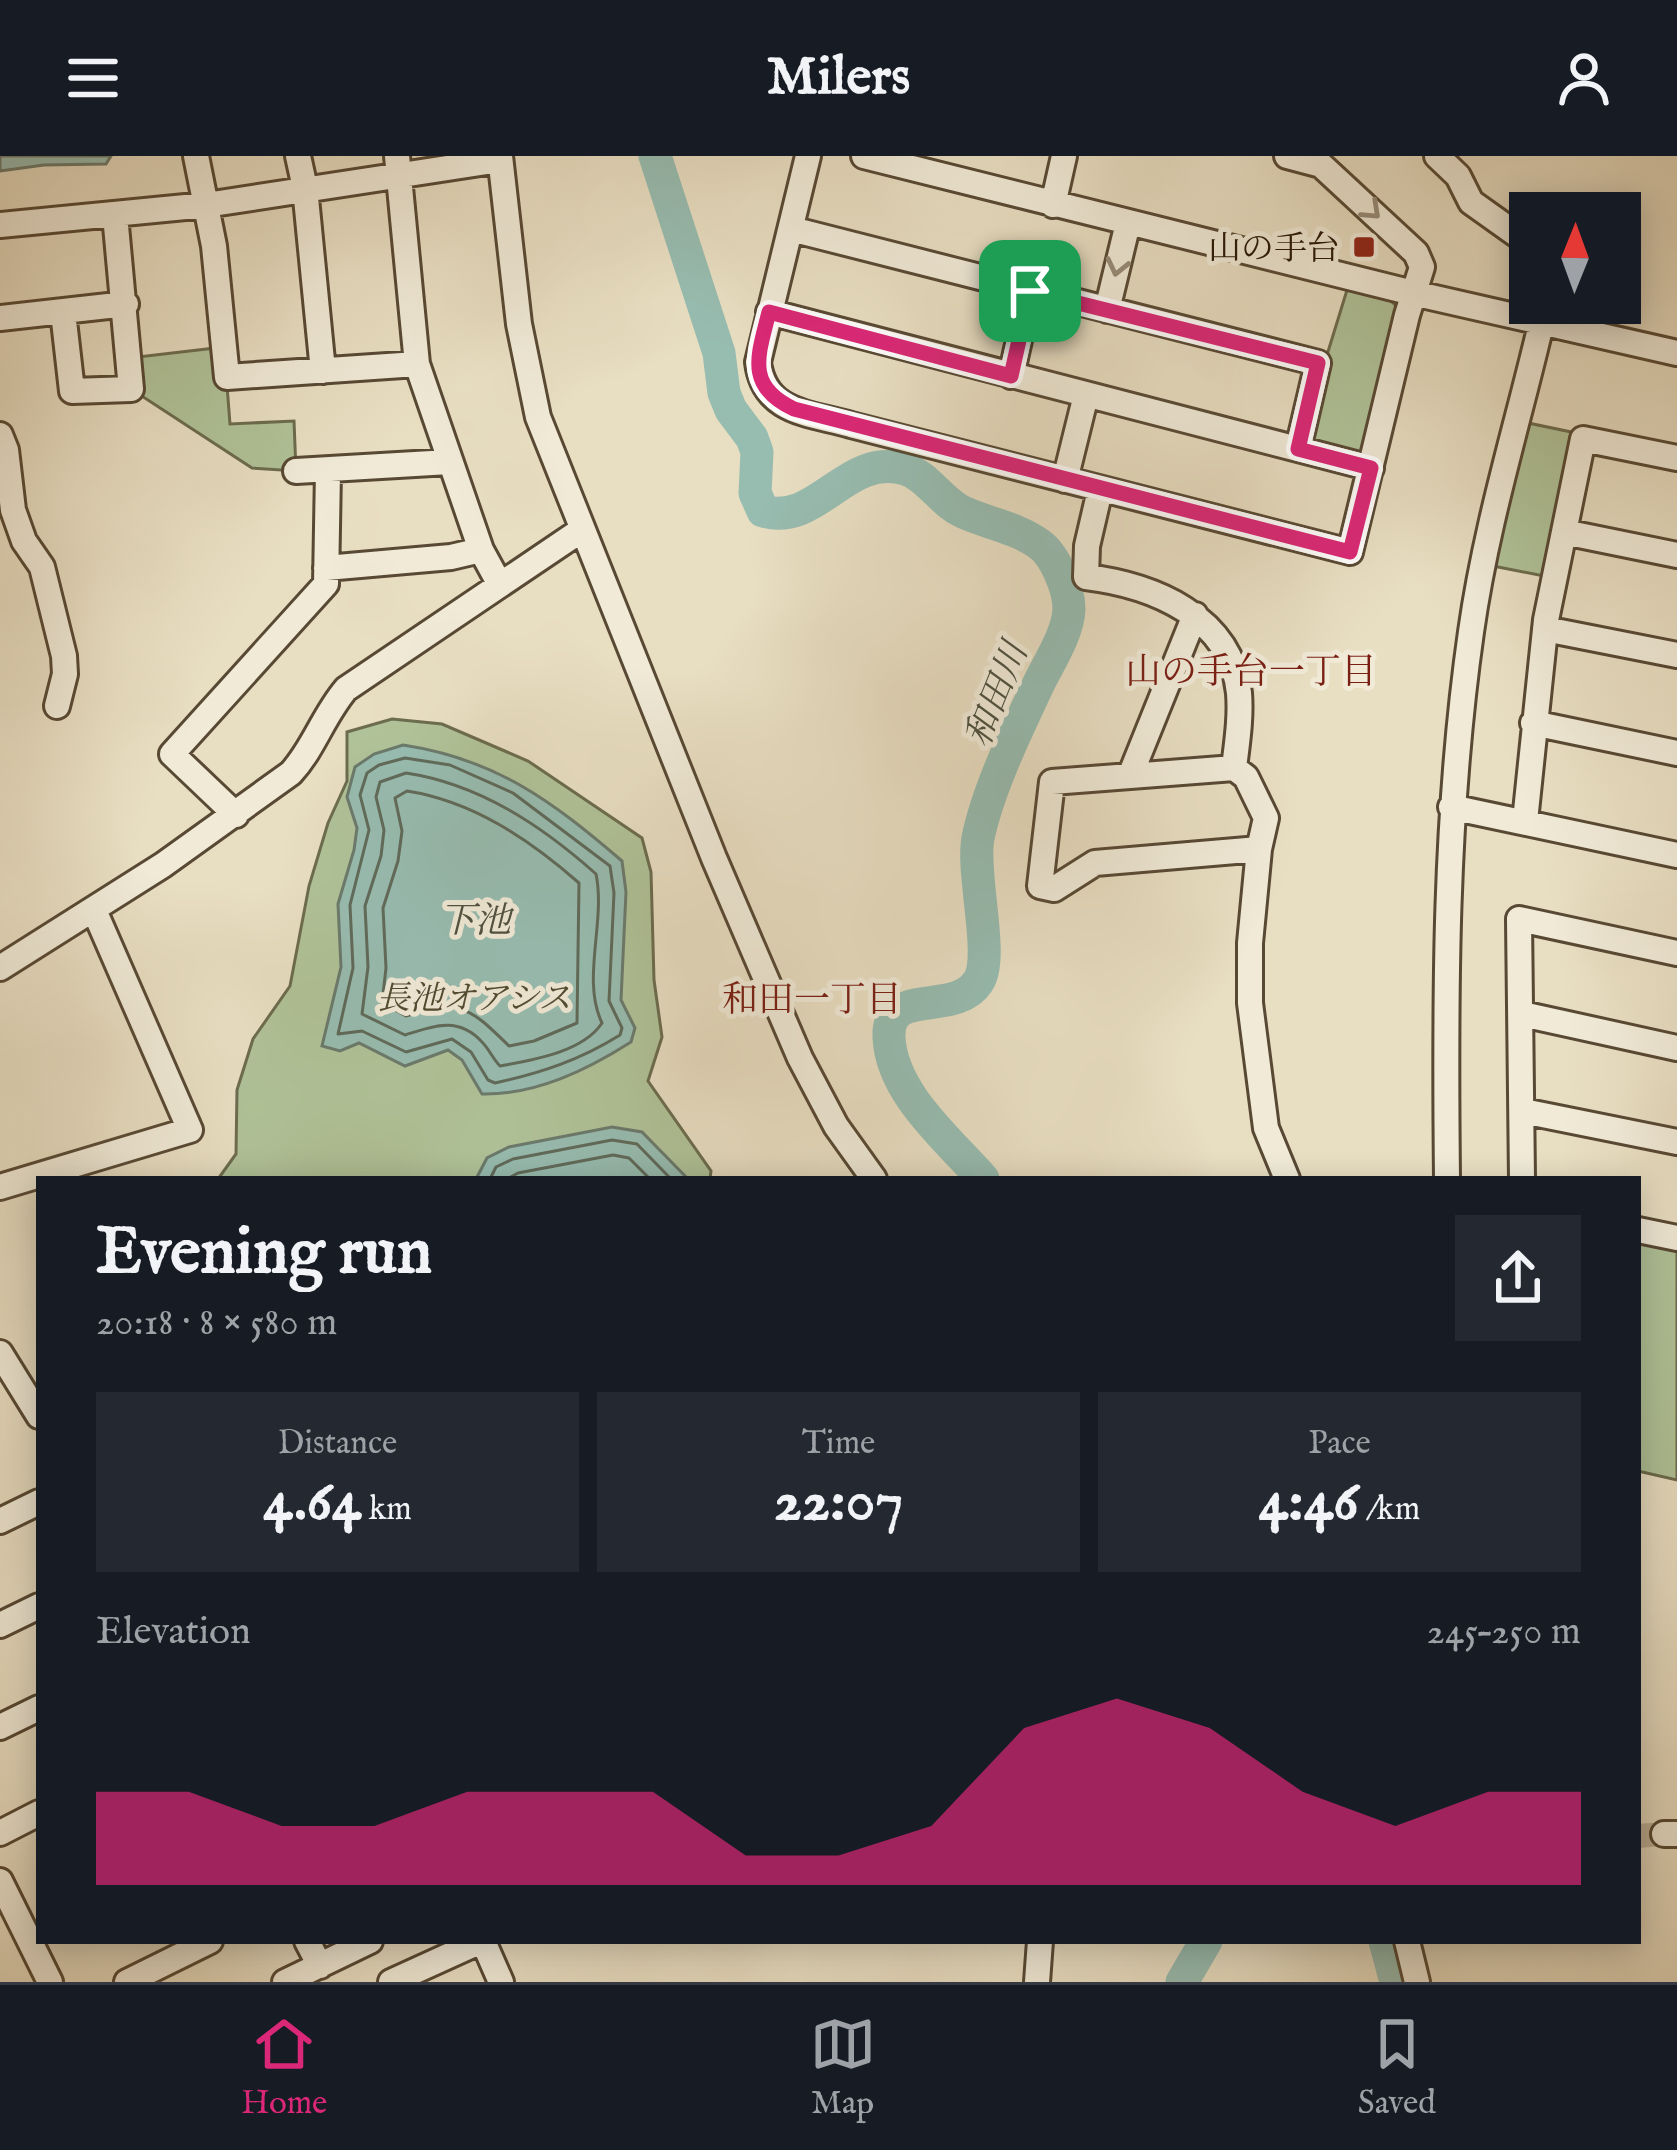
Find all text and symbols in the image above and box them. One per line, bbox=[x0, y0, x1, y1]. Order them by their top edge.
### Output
text: Milers bbox=[767, 44, 910, 113]
icon: menu bbox=[60, 45, 126, 111]
icon: person bbox=[1551, 45, 1617, 111]
north arrow bbox=[1509, 192, 1641, 324]
map controls bbox=[1509, 192, 1641, 324]
one-way arrow bbox=[1358, 197, 1379, 219]
place label: 山の手台 bbox=[1208, 229, 1340, 271]
marker: 山の手台 bbox=[1351, 234, 1377, 260]
pin bbox=[979, 240, 1081, 342]
one-way arrow bbox=[1106, 256, 1131, 276]
icon: arrive bbox=[997, 258, 1063, 324]
water label: 和田川 bbox=[956, 633, 1041, 754]
district label: 山の手台一丁目 bbox=[1125, 650, 1377, 696]
water label: 下池 bbox=[439, 899, 515, 945]
district label: 和田一丁目 bbox=[722, 978, 902, 1024]
park label: 長池オアシス bbox=[377, 979, 571, 1021]
text: Evening run bbox=[96, 1212, 432, 1296]
button: share bbox=[1455, 1215, 1581, 1341]
text: 20:18 · 8 × 580 m bbox=[96, 1299, 337, 1348]
text: Distance bbox=[278, 1423, 397, 1465]
text: Time bbox=[802, 1423, 875, 1465]
text: Pace bbox=[1308, 1423, 1371, 1465]
text: 4.64 bbox=[263, 1465, 362, 1541]
text: 22:07 bbox=[774, 1465, 903, 1541]
text: 4:46 bbox=[1259, 1465, 1359, 1541]
text: km bbox=[362, 1489, 412, 1531]
text: /km bbox=[1359, 1489, 1420, 1531]
text: Elevation bbox=[96, 1608, 251, 1657]
text: 245–250 m bbox=[1427, 1608, 1581, 1657]
tab: Home bbox=[241, 2011, 327, 2125]
tab: Map bbox=[810, 2011, 876, 2125]
tab: Saved bbox=[1358, 2011, 1436, 2125]

